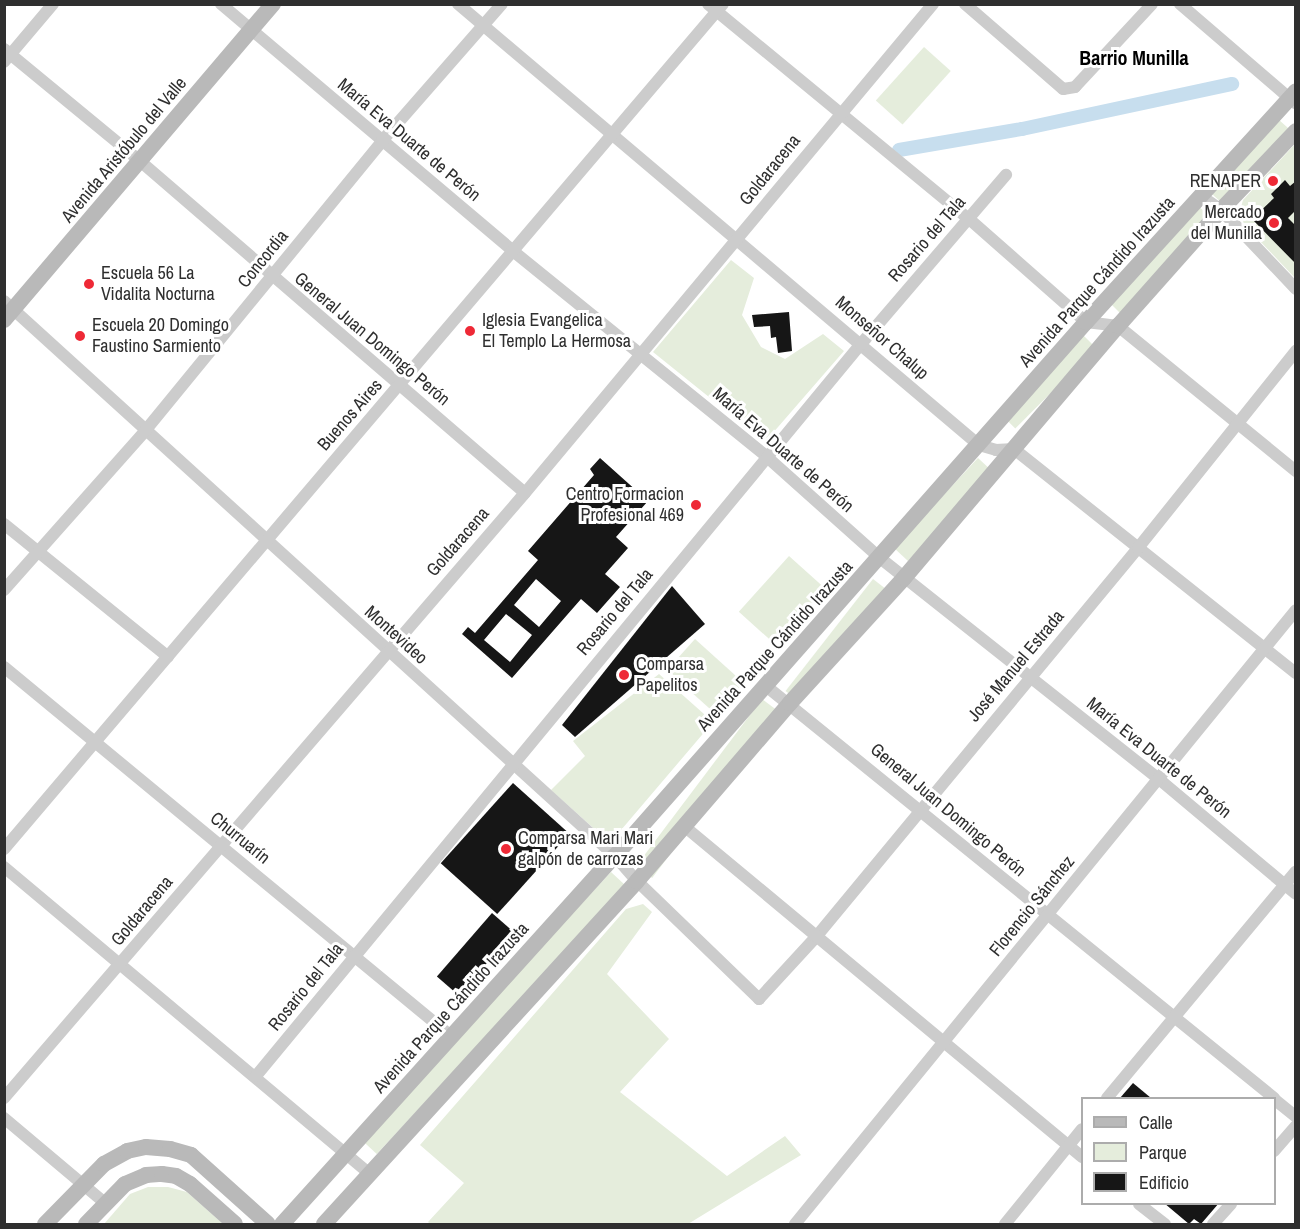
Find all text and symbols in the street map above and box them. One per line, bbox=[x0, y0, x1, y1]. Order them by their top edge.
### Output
district label: Barrio Munilla bbox=[1079, 45, 1189, 69]
street label: Avenida Aristóbulo del Valle bbox=[57, 73, 191, 227]
street label: María Eva Duarte de Perón bbox=[333, 74, 485, 206]
street label: Goldaracena bbox=[735, 130, 805, 210]
place label: RENAPER bbox=[1190, 170, 1261, 192]
marker: RENAPER bbox=[1266, 174, 1280, 188]
street label: Rosario del Tala bbox=[884, 192, 970, 286]
street label: Avenida Parque Cándido Irazusta bbox=[1015, 192, 1179, 372]
place label: Mercado del Munilla bbox=[1191, 202, 1262, 244]
marker: Mercado del Munilla bbox=[1267, 216, 1281, 230]
street label: Concordia bbox=[233, 226, 293, 292]
place label: Escuela 56 La Vidalita Nocturna bbox=[101, 263, 215, 306]
street label: General Juan Domingo Perón bbox=[290, 268, 454, 410]
marker: Escuela 56 La Vidalita Nocturna bbox=[82, 277, 96, 291]
street label: Monseñor Chalup bbox=[831, 292, 933, 384]
place label: Iglesia Evangelica El Templo La Hermosa bbox=[482, 310, 631, 352]
place label: Escuela 20 Domingo Faustino Sarmiento bbox=[92, 315, 229, 358]
marker: Iglesia Evangelica El Templo La Hermosa bbox=[463, 324, 477, 338]
marker: Escuela 20 Domingo Faustino Sarmiento bbox=[73, 329, 87, 343]
street label: Buenos Aires bbox=[313, 374, 387, 456]
street label: María Eva Duarte de Perón bbox=[708, 383, 858, 517]
place label: Centro Formacion Profesional 469 bbox=[566, 484, 684, 526]
marker: Centro Formacion Profesional 469 bbox=[689, 498, 703, 512]
street label: Goldaracena bbox=[422, 503, 494, 581]
street label: Avenida Parque Cándido Irazusta bbox=[693, 556, 857, 736]
street label: Rosario del Tala bbox=[572, 564, 658, 660]
street label: Montevideo bbox=[360, 601, 432, 669]
street label: José Manuel Estrada bbox=[963, 606, 1069, 726]
place label: Comparsa Papelitos bbox=[636, 654, 704, 696]
marker: Comparsa Papelitos bbox=[617, 668, 631, 682]
street label: María Eva Duarte de Perón bbox=[1082, 693, 1236, 823]
street label: General Juan Domingo Perón bbox=[866, 739, 1030, 881]
street label: Churruarín bbox=[206, 807, 274, 869]
place label: Comparsa Mari Mari galpón de carrozas bbox=[518, 828, 653, 870]
marker: Comparsa Mari Mari galpón de carrozas bbox=[499, 842, 513, 856]
street label: Florencio Sánchez bbox=[985, 851, 1079, 961]
street label: Goldaracena bbox=[107, 872, 177, 950]
street label: Avenida Parque Cándido Irazusta bbox=[369, 918, 533, 1098]
street label: Rosario del Tala bbox=[264, 939, 348, 1035]
legend bbox=[1081, 1097, 1276, 1205]
text: Calle bbox=[1139, 1110, 1173, 1135]
text: Parque bbox=[1139, 1140, 1187, 1165]
text: Edificio bbox=[1139, 1170, 1189, 1195]

